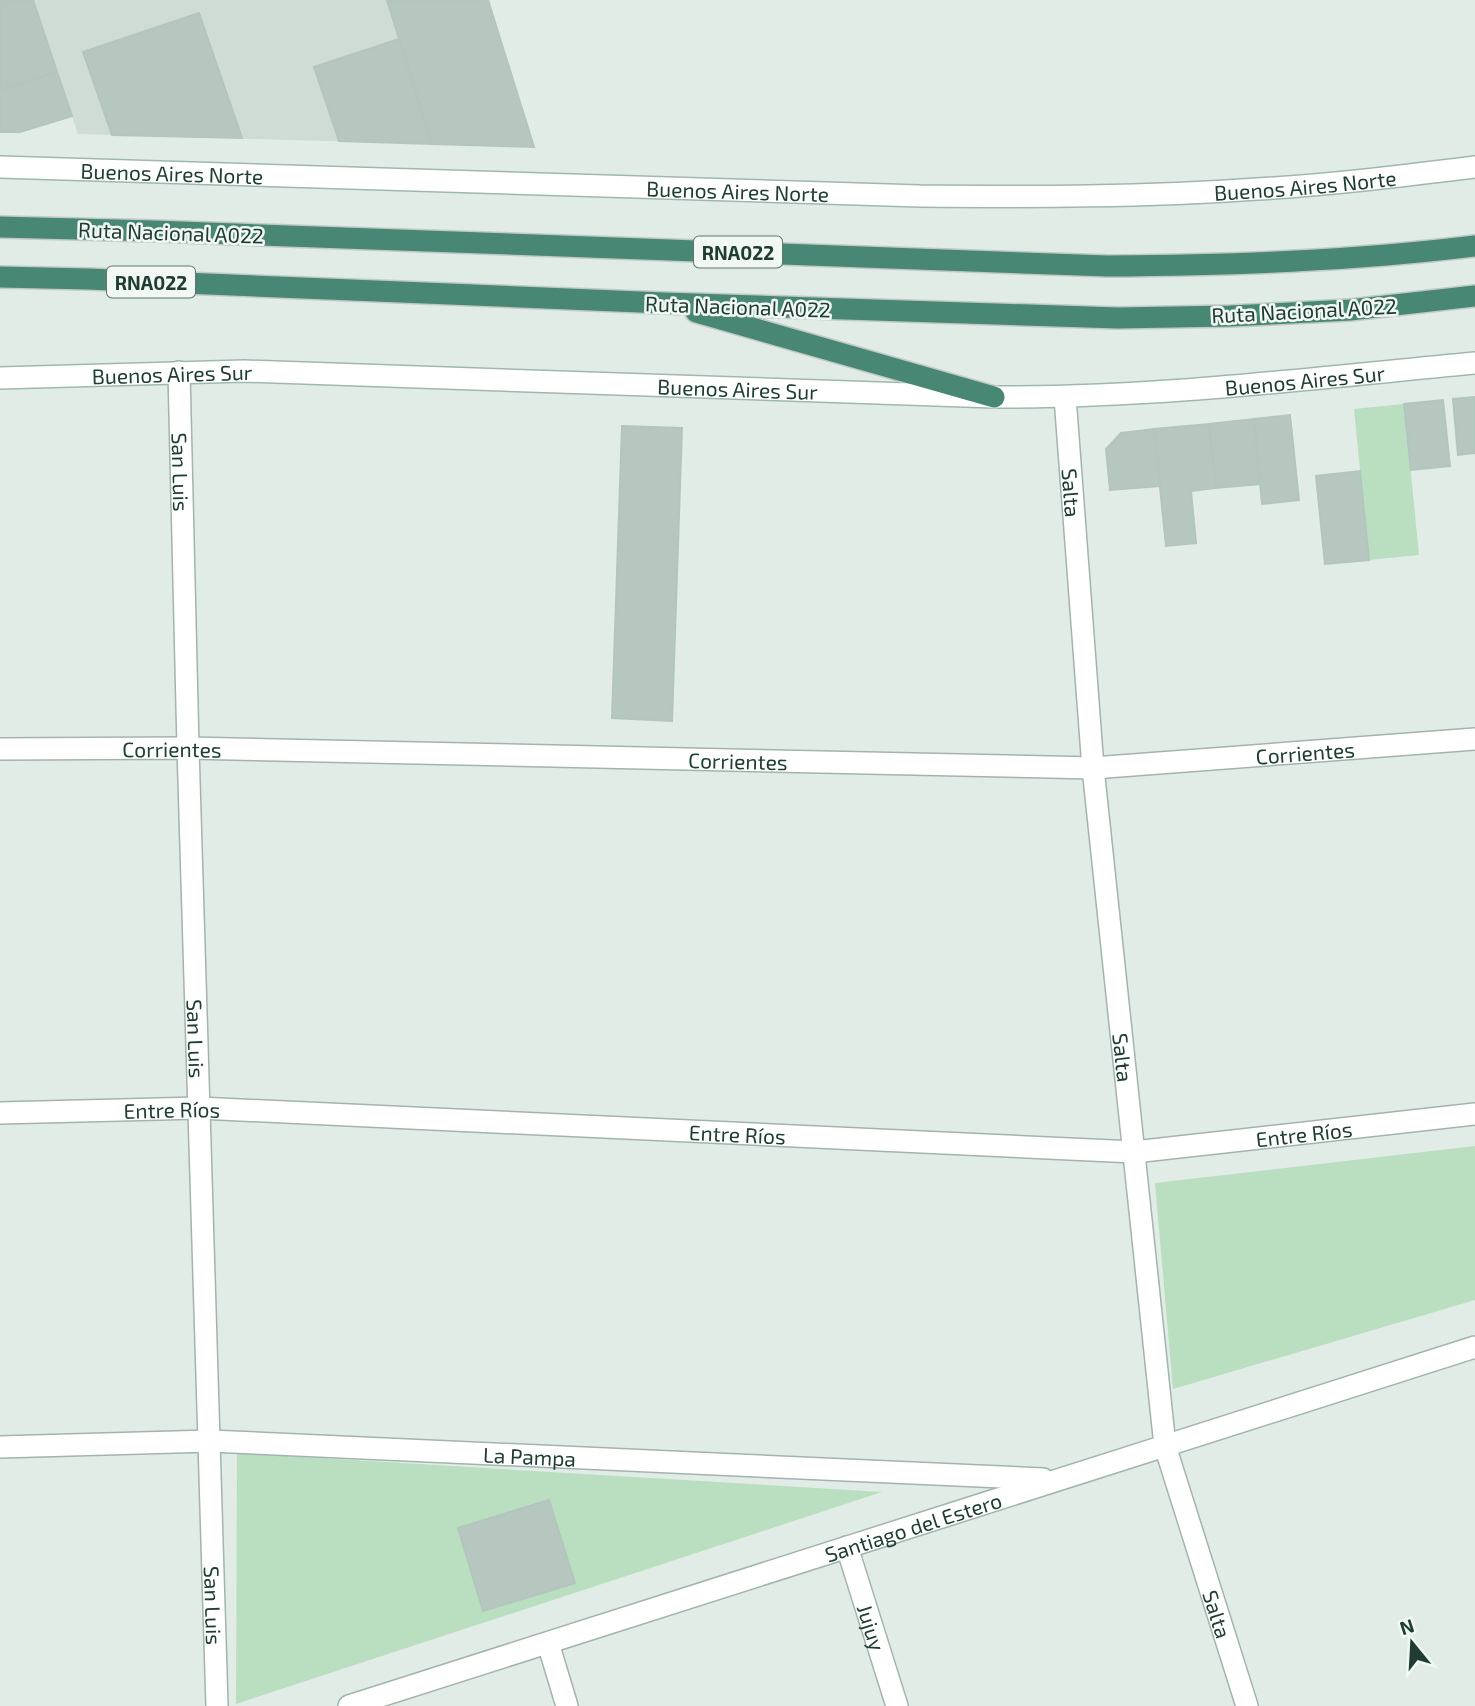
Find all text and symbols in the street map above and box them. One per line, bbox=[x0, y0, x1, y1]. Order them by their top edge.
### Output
street label: Buenos Aires Norte bbox=[80, 157, 264, 188]
street label: Buenos Aires Norte bbox=[1213, 164, 1398, 204]
street label: Buenos Aires Norte bbox=[646, 175, 829, 206]
street label: Ruta Nacional A022 bbox=[78, 216, 264, 248]
road number: RNA022 bbox=[694, 236, 782, 268]
road number: RNA022 bbox=[107, 266, 195, 298]
street label: Ruta Nacional A022 bbox=[645, 290, 831, 322]
street label: Ruta Nacional A022 bbox=[1211, 293, 1397, 327]
street label: Buenos Aires Sur bbox=[91, 358, 253, 388]
street label: Buenos Aires Sur bbox=[1224, 359, 1387, 399]
street label: Buenos Aires Sur bbox=[657, 373, 819, 403]
street label: San Luis bbox=[168, 432, 195, 512]
street label: Salta bbox=[1058, 467, 1087, 518]
street label: Corrientes bbox=[122, 735, 222, 761]
street label: Corrientes bbox=[1255, 736, 1356, 768]
street label: Corrientes bbox=[688, 747, 788, 774]
street label: San Luis bbox=[183, 999, 210, 1079]
street label: Salta bbox=[1109, 1032, 1139, 1083]
street label: Entre Ríos bbox=[123, 1095, 221, 1122]
street label: Entre Ríos bbox=[1254, 1115, 1353, 1151]
street label: Entre Ríos bbox=[688, 1119, 786, 1148]
street label: La Pampa bbox=[483, 1441, 577, 1470]
street label: Santiago del Estero bbox=[822, 1486, 1005, 1566]
street label: San Luis bbox=[200, 1566, 228, 1645]
street label: Salta bbox=[1199, 1587, 1237, 1641]
street label: Jujuy bbox=[853, 1601, 891, 1654]
north arrow bbox=[1377, 1608, 1447, 1678]
text: N bbox=[1397, 1613, 1417, 1639]

